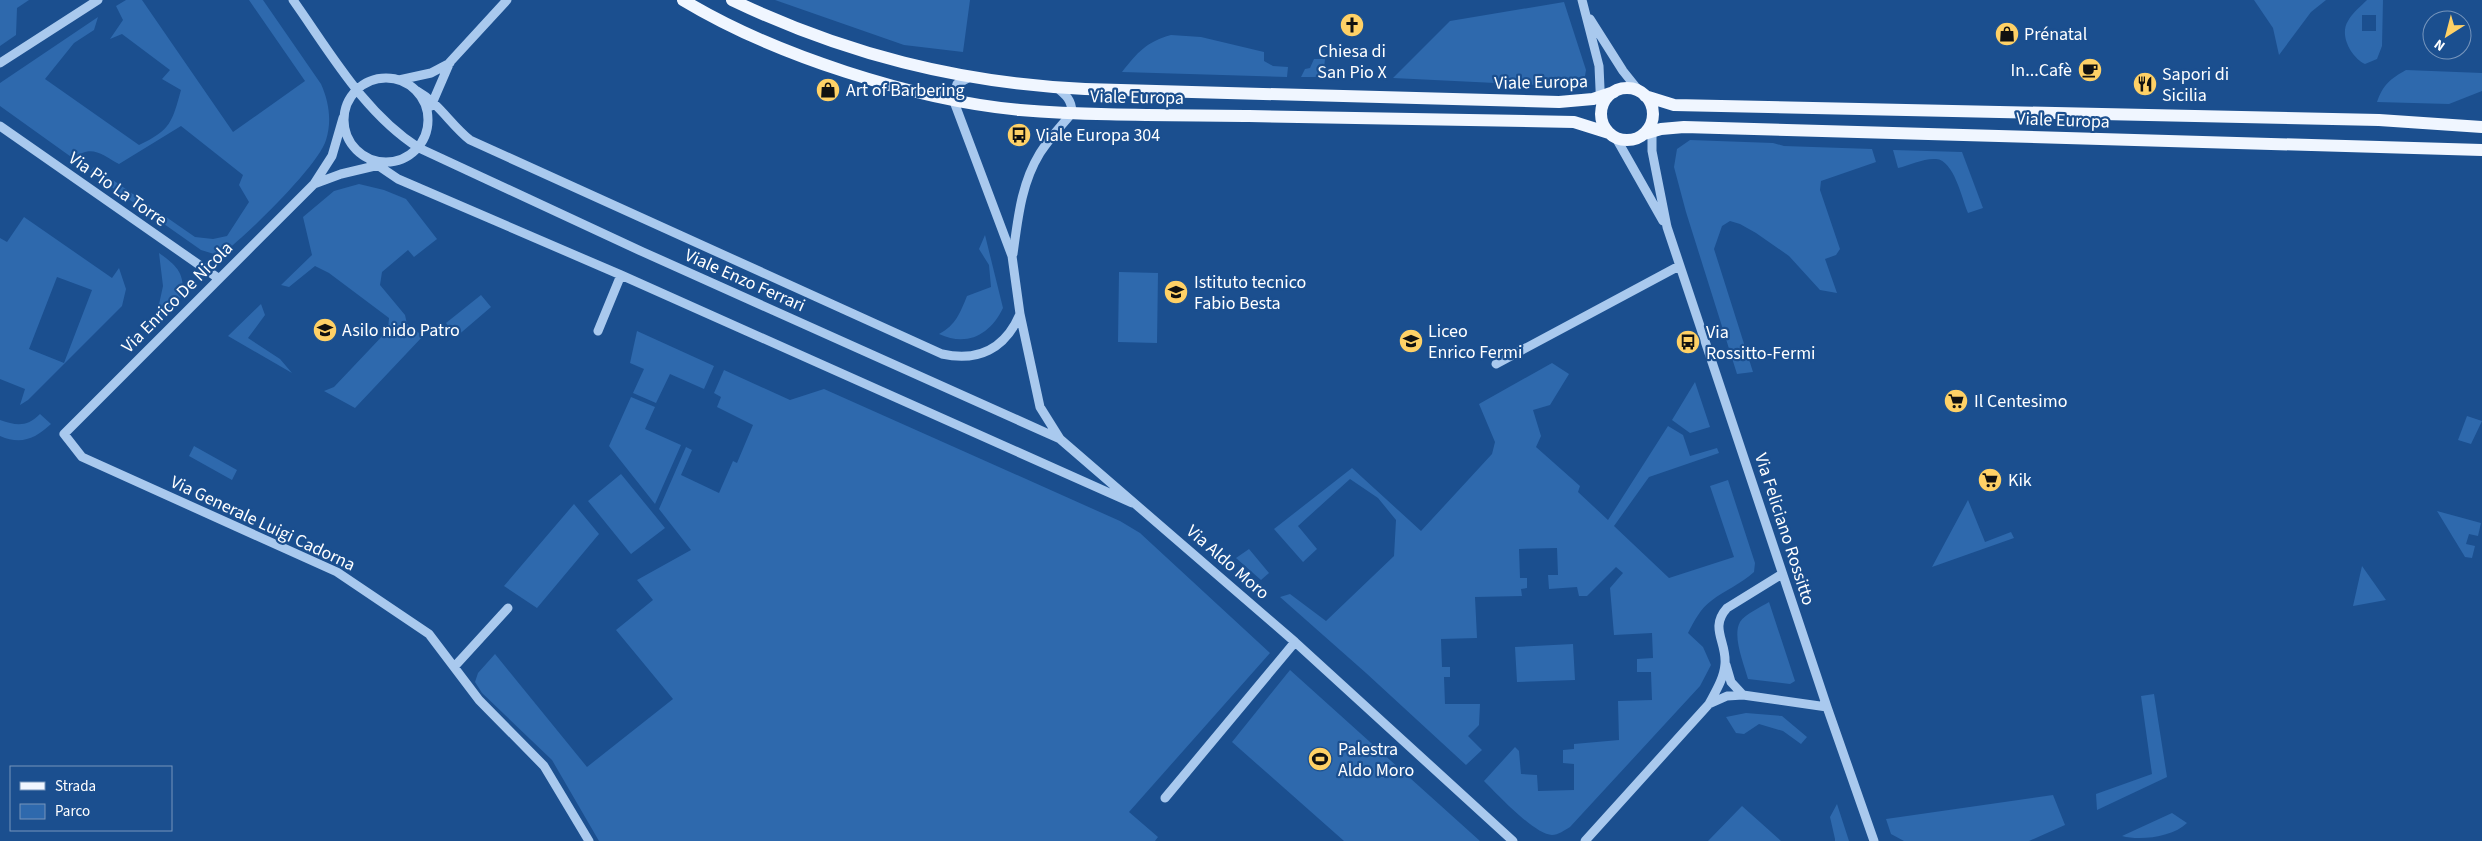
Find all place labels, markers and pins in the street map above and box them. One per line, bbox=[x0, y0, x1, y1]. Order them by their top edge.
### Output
church icon: Chiesa di San Pio X bbox=[1339, 12, 1365, 38]
shop icon: Prénatal bbox=[1994, 21, 2020, 47]
place label: Prénatal bbox=[2024, 22, 2087, 47]
place label: Chiesa di San Pio X bbox=[1317, 39, 1387, 85]
cafe icon: In...Cafè bbox=[2077, 57, 2103, 83]
place label: In...Cafè bbox=[2011, 58, 2072, 83]
place label: Sapori di Sicilia bbox=[2162, 62, 2229, 108]
restaurant icon: Sapori di Sicilia bbox=[2132, 71, 2158, 97]
shop icon: Art of Barbering bbox=[815, 77, 841, 103]
place label: Art of Barbering bbox=[846, 78, 965, 103]
bus stop icon: Viale Europa 304 bbox=[1006, 122, 1032, 148]
place label: Viale Europa 304 bbox=[1036, 123, 1160, 148]
place label: Istituto tecnico Fabio Besta bbox=[1194, 270, 1306, 316]
school or university icon: Istituto tecnico Fabio Besta bbox=[1163, 279, 1189, 305]
school or university icon: Asilo nido Patro bbox=[312, 317, 338, 343]
place label: Asilo nido Patro bbox=[342, 318, 460, 343]
place label: Liceo Enrico Fermi bbox=[1428, 319, 1522, 365]
place label: Via Rossitto-Fermi bbox=[1706, 320, 1816, 366]
school or university icon: Liceo Enrico Fermi bbox=[1398, 328, 1424, 354]
bus stop icon: Via Rossitto-Fermi bbox=[1675, 329, 1701, 355]
supermarket icon: Il Centesimo bbox=[1943, 388, 1969, 414]
place label: Il Centesimo bbox=[1974, 389, 2067, 414]
supermarket icon: Kik bbox=[1977, 467, 2003, 493]
place label: Kik bbox=[2008, 468, 2032, 493]
place label: Palestra Aldo Moro bbox=[1338, 737, 1414, 783]
sports icon: Palestra Aldo Moro bbox=[1307, 746, 1333, 772]

